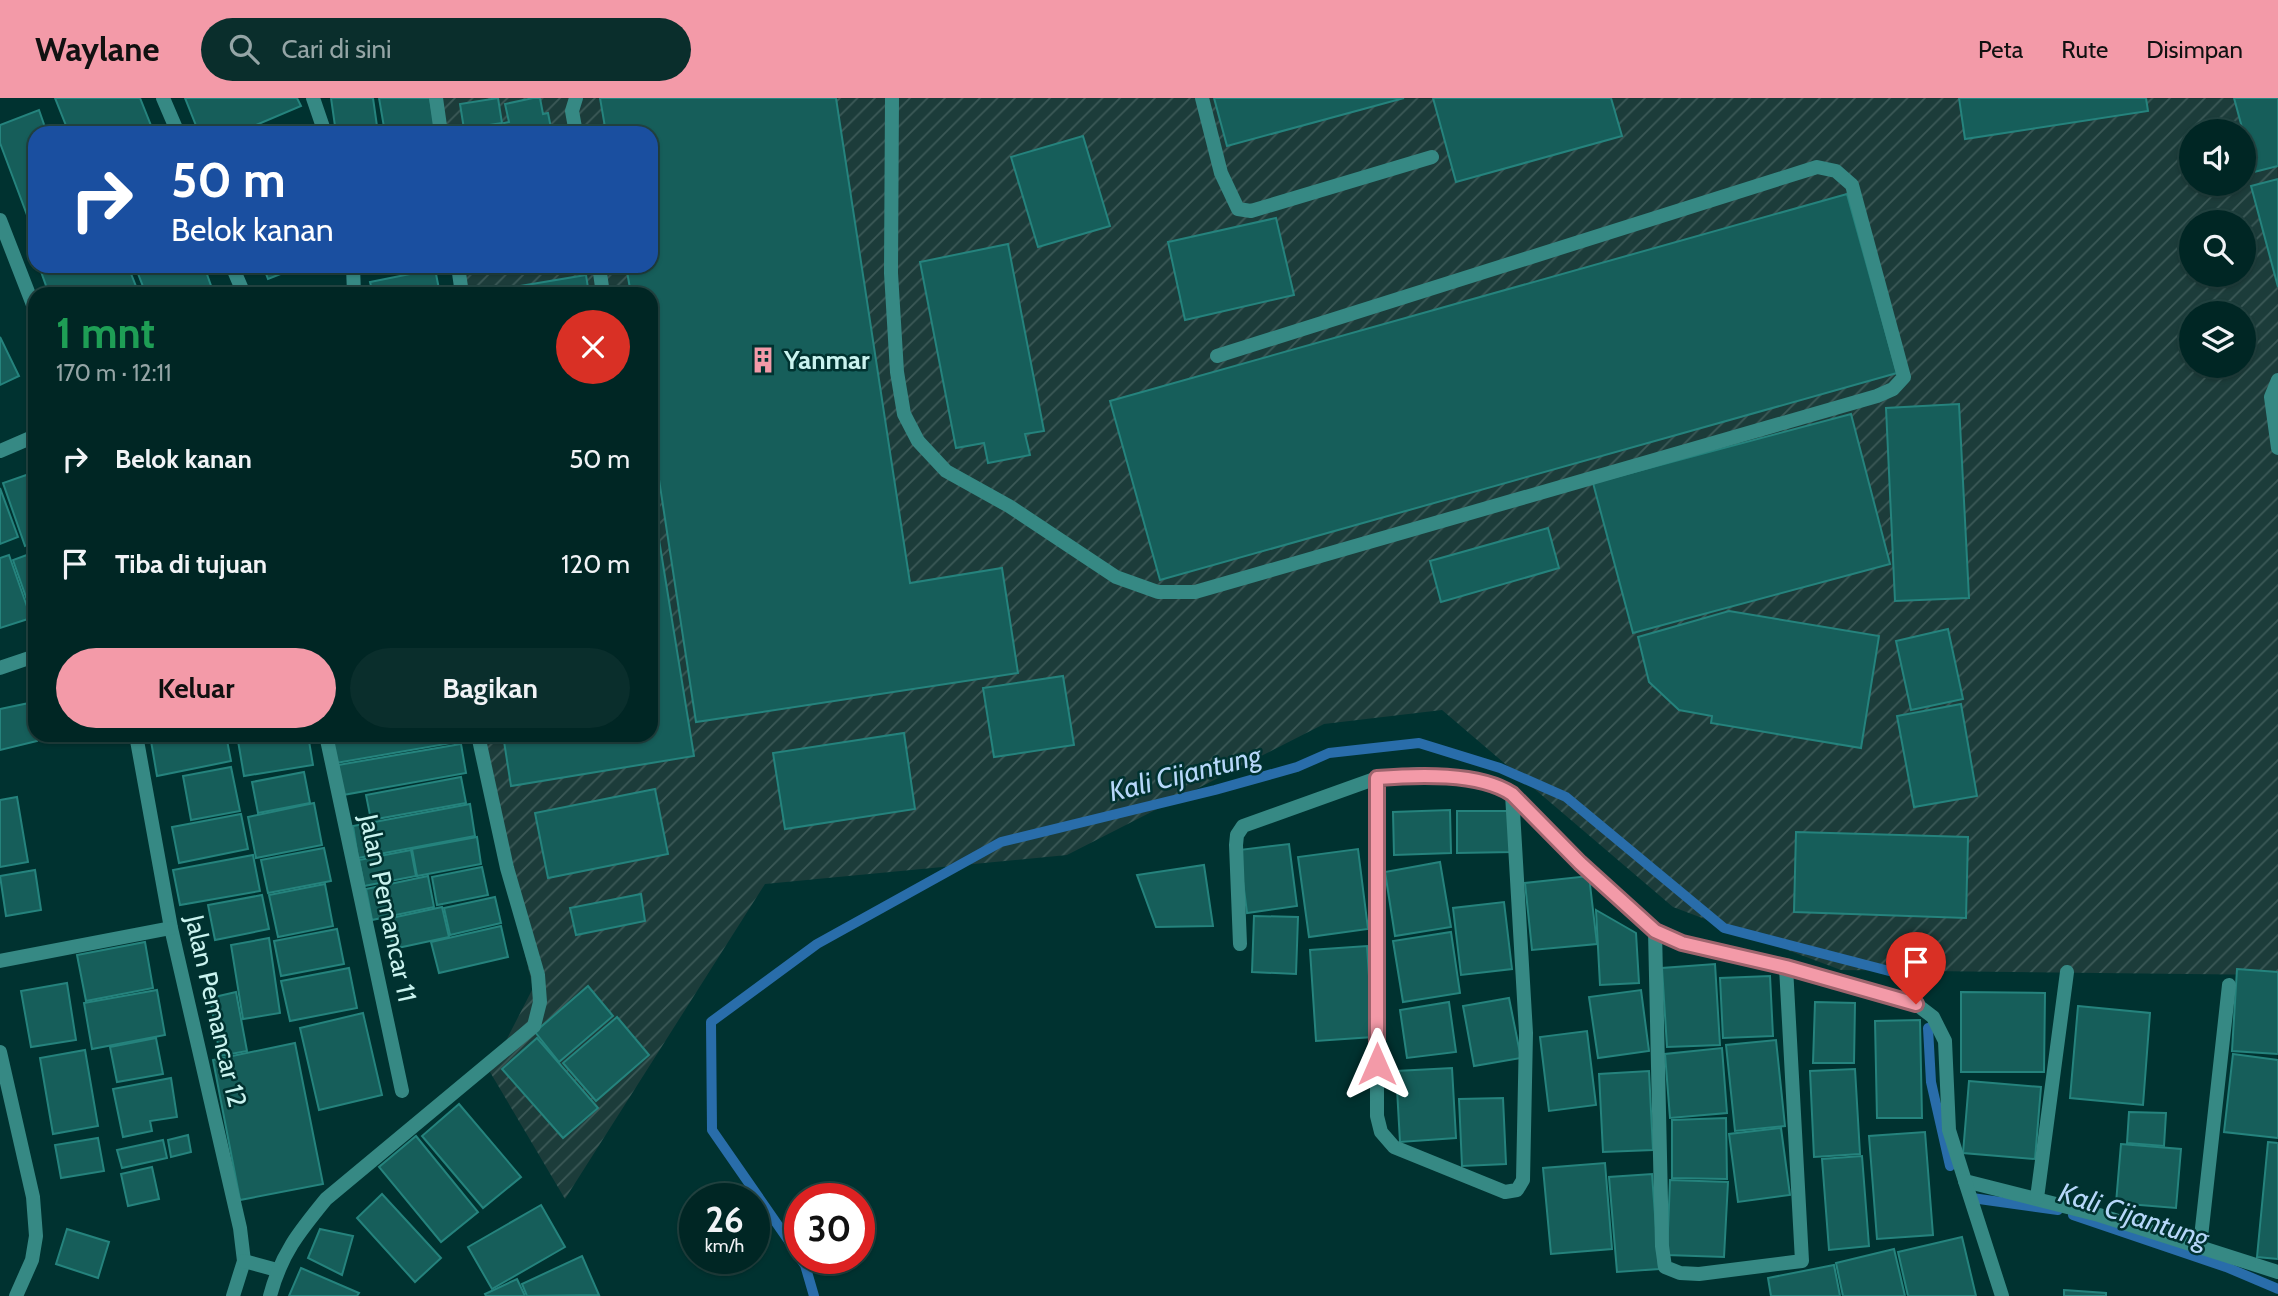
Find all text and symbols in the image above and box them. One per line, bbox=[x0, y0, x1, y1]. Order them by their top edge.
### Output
search box bbox=[201, 18, 691, 81]
text: Waylane bbox=[35, 29, 159, 69]
icon: search bbox=[225, 30, 263, 68]
text: Cari di sini bbox=[281, 33, 392, 65]
text: Peta bbox=[1978, 35, 2023, 64]
text: Rute bbox=[2061, 35, 2108, 64]
text: Disimpan bbox=[2146, 35, 2243, 64]
map controls bbox=[2179, 119, 2256, 378]
button: sound bbox=[2179, 119, 2256, 196]
text: 50 m bbox=[171, 150, 286, 209]
icon: right bbox=[56, 154, 147, 245]
text: Belok kanan bbox=[171, 210, 334, 249]
button: search bbox=[2179, 210, 2256, 287]
button: layers bbox=[2179, 301, 2256, 378]
text: 1 mnt bbox=[56, 307, 155, 359]
button: close bbox=[556, 310, 630, 384]
place label: Yanmar bbox=[783, 344, 870, 376]
building icon: Yanmar bbox=[748, 345, 778, 375]
text: 170 m · 12:11 bbox=[56, 359, 171, 387]
icon: right bbox=[56, 440, 94, 478]
text: Belok kanan bbox=[115, 443, 252, 475]
text: 50 m bbox=[569, 443, 630, 475]
icon: arrive bbox=[56, 545, 94, 583]
text: Tiba di tujuan bbox=[115, 548, 267, 580]
text: 120 m bbox=[561, 548, 630, 580]
button: Keluar bbox=[56, 648, 336, 728]
button: Bagikan bbox=[350, 648, 630, 728]
water label: Kali Cijantung bbox=[1105, 737, 1266, 808]
street label: Jalan Pemancar 11 bbox=[352, 810, 423, 1005]
street label: Jalan Pemancar 12 bbox=[178, 911, 254, 1110]
pin bbox=[1886, 932, 1946, 1004]
icon: arrive bbox=[1897, 943, 1935, 981]
position arrow bbox=[1340, 1027, 1414, 1101]
water label: Kali Cijantung bbox=[2055, 1175, 2214, 1256]
speed limit sign: 30 bbox=[784, 1183, 875, 1274]
text: 26 bbox=[705, 1198, 744, 1241]
text: km/h bbox=[705, 1235, 744, 1257]

